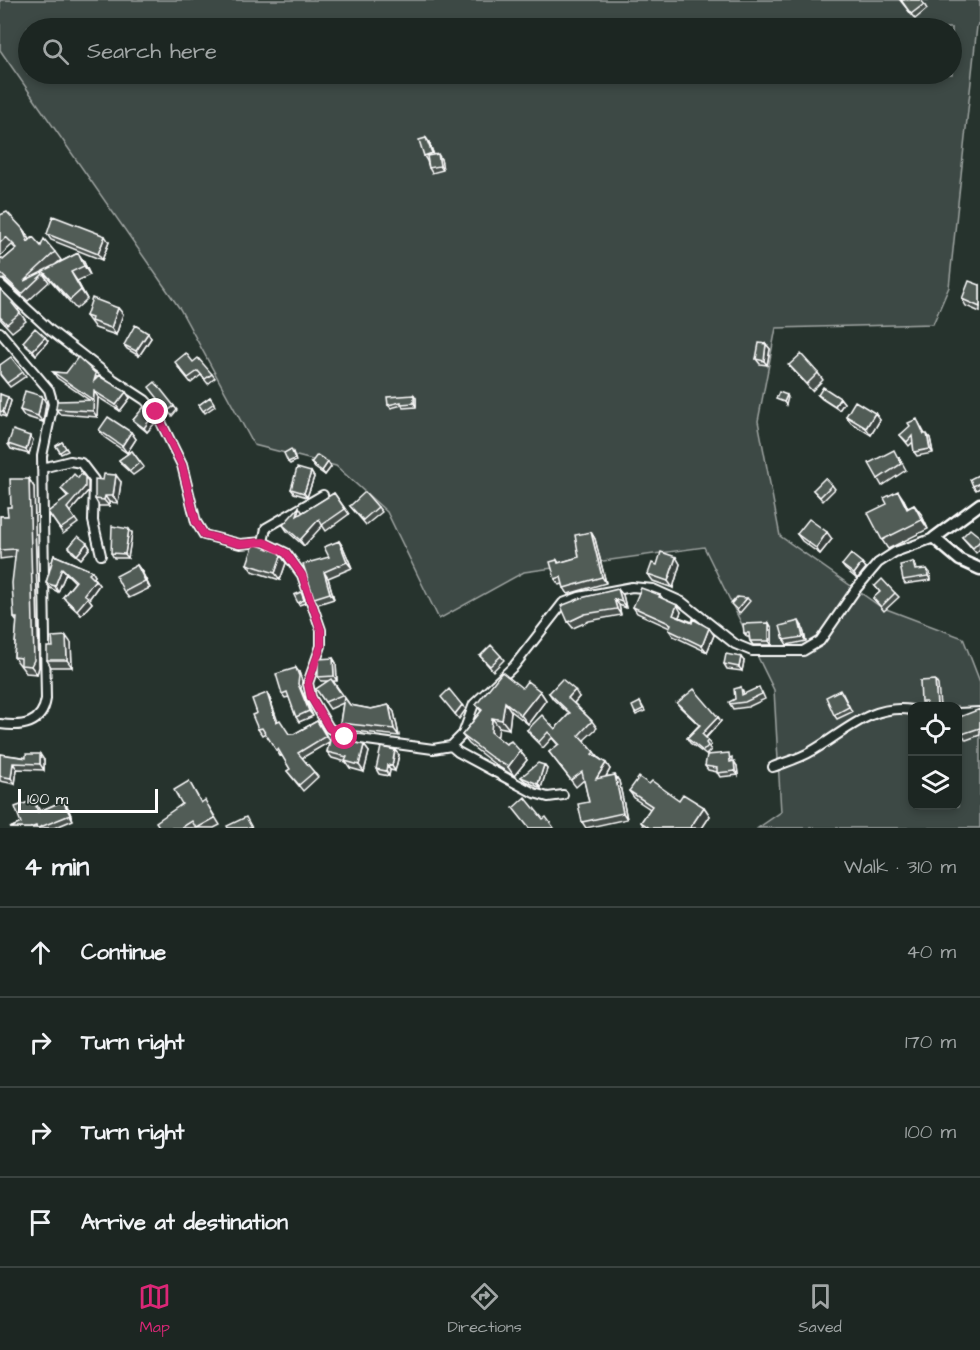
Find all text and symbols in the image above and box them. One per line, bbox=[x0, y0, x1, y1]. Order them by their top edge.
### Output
search box bbox=[18, 18, 962, 84]
icon: search bbox=[39, 35, 72, 68]
text: Search here bbox=[87, 36, 217, 67]
route end bbox=[142, 398, 168, 424]
map controls bbox=[908, 702, 962, 810]
button: locate bbox=[908, 702, 962, 756]
route start bbox=[331, 723, 357, 749]
button: layers bbox=[908, 756, 962, 810]
scale bar bbox=[18, 786, 158, 814]
text: 100 m bbox=[27, 788, 68, 810]
text: 4 min bbox=[24, 849, 89, 885]
text: Walk · 310 m bbox=[844, 853, 956, 881]
icon: ahead bbox=[24, 936, 57, 969]
text: Continue bbox=[81, 937, 166, 968]
text: 40 m bbox=[906, 938, 956, 966]
icon: right bbox=[24, 1026, 57, 1059]
text: Turn right bbox=[81, 1027, 184, 1058]
text: 170 m bbox=[905, 1028, 956, 1056]
icon: right bbox=[24, 1116, 57, 1149]
text: Turn right bbox=[81, 1117, 184, 1148]
text: 100 m bbox=[905, 1118, 956, 1146]
icon: arrive bbox=[24, 1206, 57, 1239]
text: Arrive at destination bbox=[81, 1207, 288, 1238]
tab: Map bbox=[138, 1280, 171, 1338]
tab: Directions bbox=[448, 1280, 522, 1338]
tab: Saved bbox=[798, 1280, 842, 1338]

